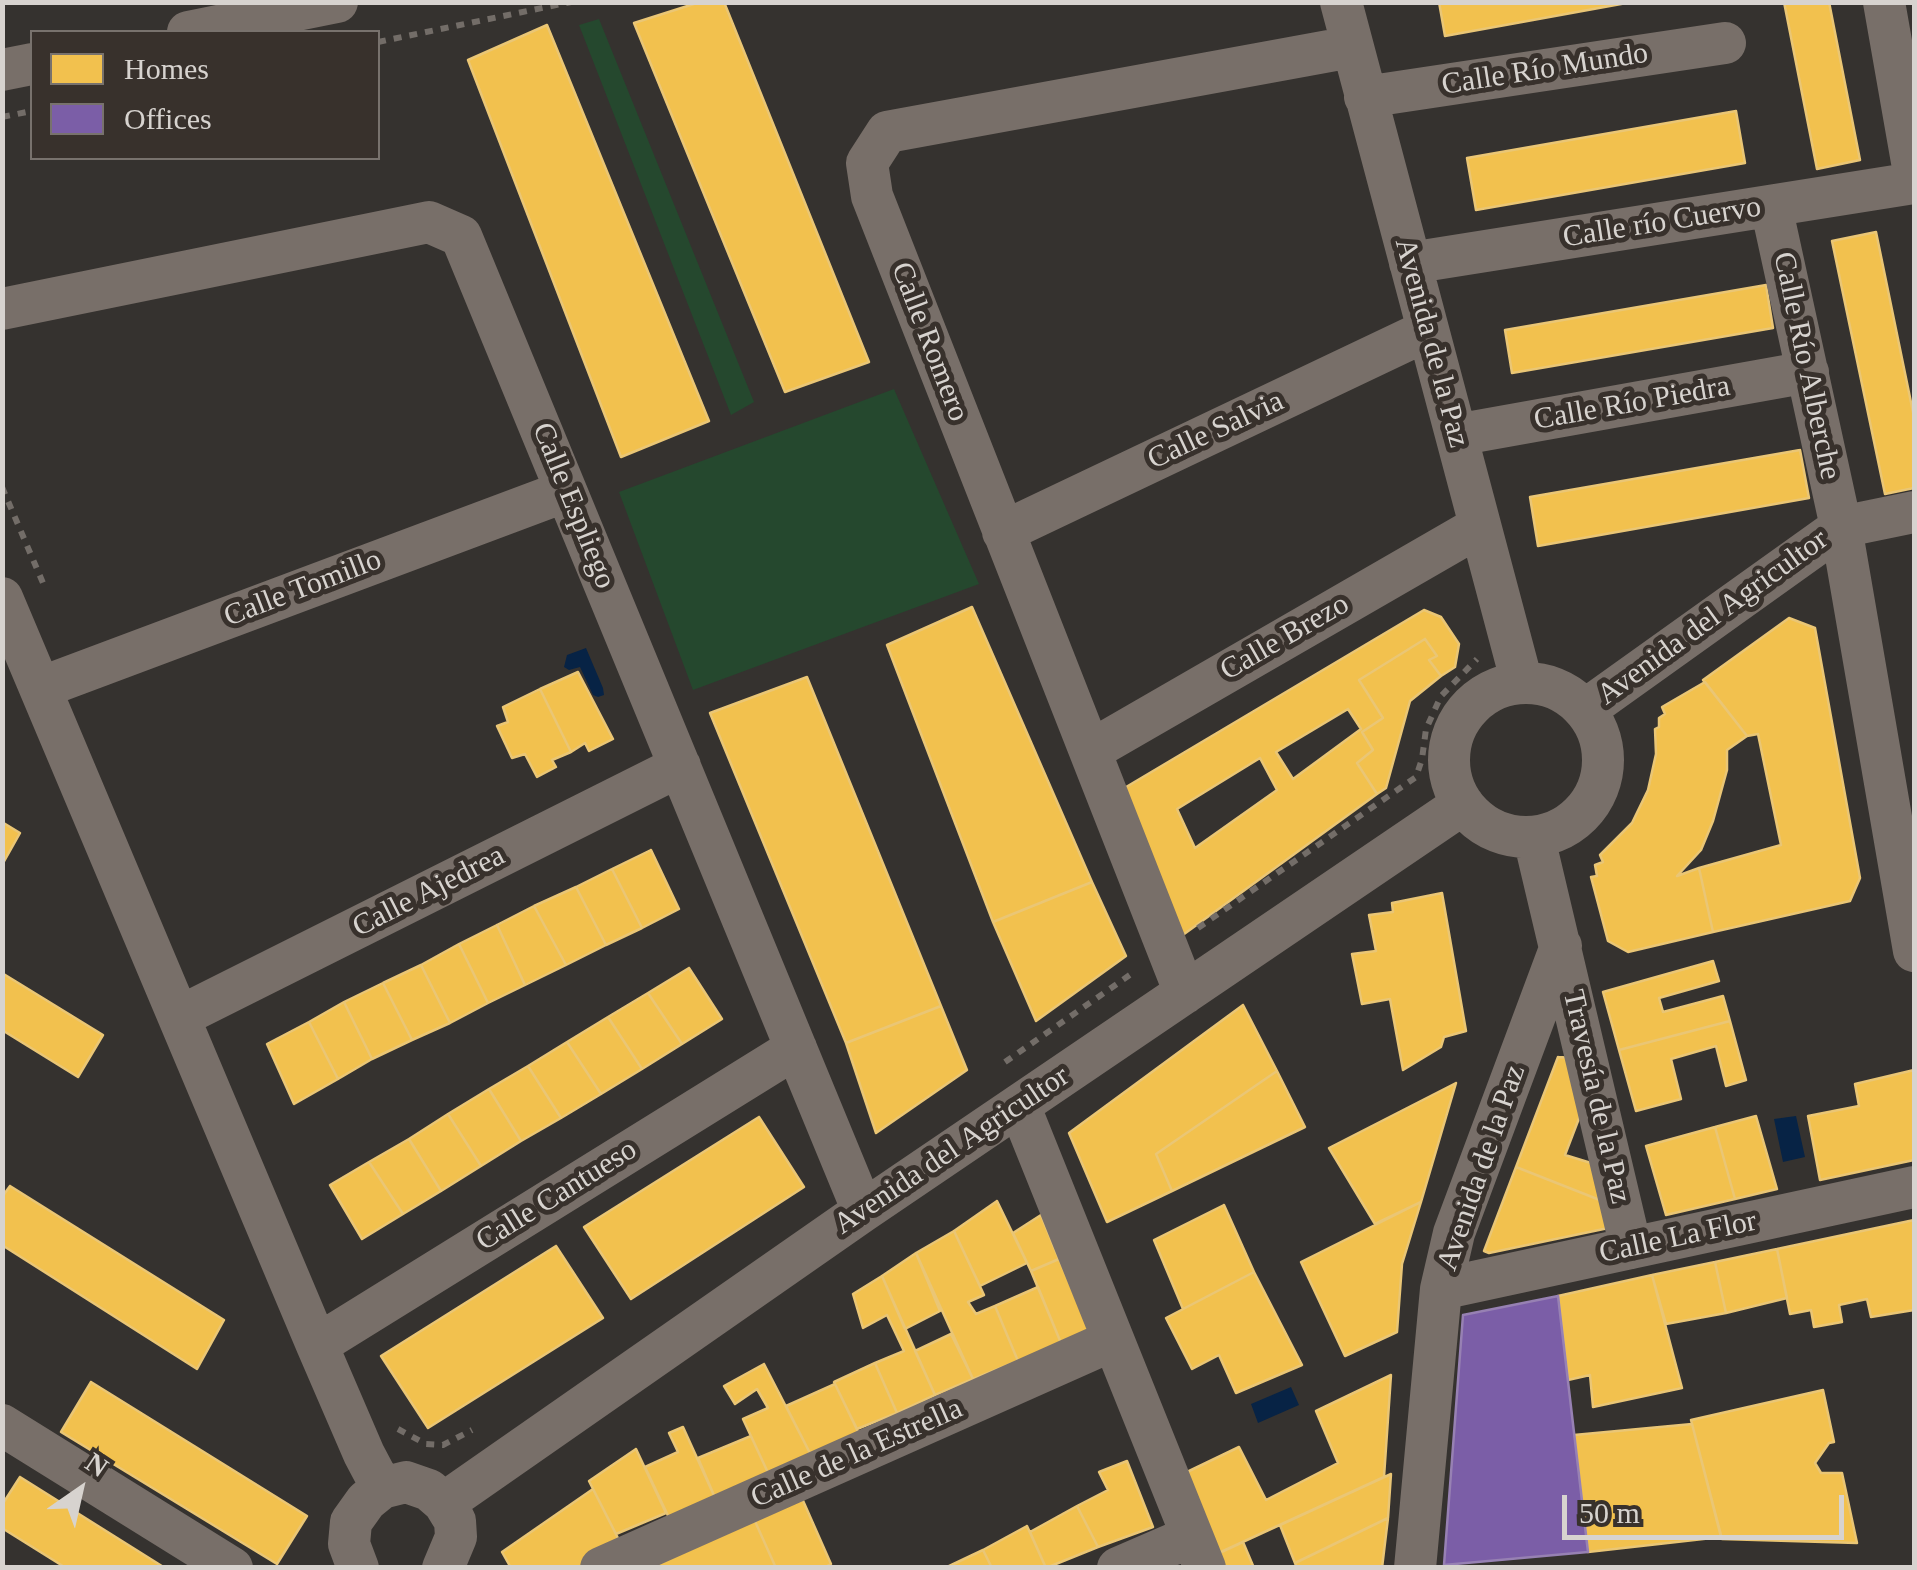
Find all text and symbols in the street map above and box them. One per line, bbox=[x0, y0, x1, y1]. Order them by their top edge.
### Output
legend bbox=[30, 30, 380, 160]
street label: Calle Río Mundo bbox=[1439, 36, 1651, 104]
text: Homes bbox=[124, 52, 209, 85]
text: Offices bbox=[124, 102, 212, 135]
street label: Calle río Cuervo bbox=[1560, 190, 1764, 256]
street label: Avenida de la Paz bbox=[1386, 234, 1476, 452]
street label: Calle Río Alberche bbox=[1764, 249, 1848, 483]
street label: Calle Romero bbox=[882, 257, 976, 427]
street label: Calle Río Piedra bbox=[1531, 369, 1733, 439]
street label: Calle Salvia bbox=[1142, 384, 1290, 478]
street label: Calle Espliego bbox=[523, 418, 623, 594]
street label: Avenida del Agricultor bbox=[1591, 522, 1835, 714]
street label: Calle Tomillo bbox=[219, 543, 387, 635]
street label: Calle Brezo bbox=[1214, 587, 1356, 689]
street label: Calle Ajedrea bbox=[347, 838, 511, 946]
street label: Travesía de la Paz bbox=[1554, 987, 1638, 1207]
street label: Avenida del Agricultor bbox=[828, 1059, 1076, 1243]
street label: Avenida de la Paz bbox=[1430, 1060, 1534, 1276]
street label: Calle Cantueso bbox=[470, 1132, 644, 1260]
street label: Calle La Flor bbox=[1596, 1204, 1760, 1272]
street label: Calle de la Estrella bbox=[746, 1391, 968, 1517]
north arrow bbox=[30, 1440, 130, 1540]
text: N bbox=[80, 1446, 114, 1483]
scale bar bbox=[1567, 1475, 1850, 1537]
text: 50 m bbox=[1579, 1496, 1640, 1529]

